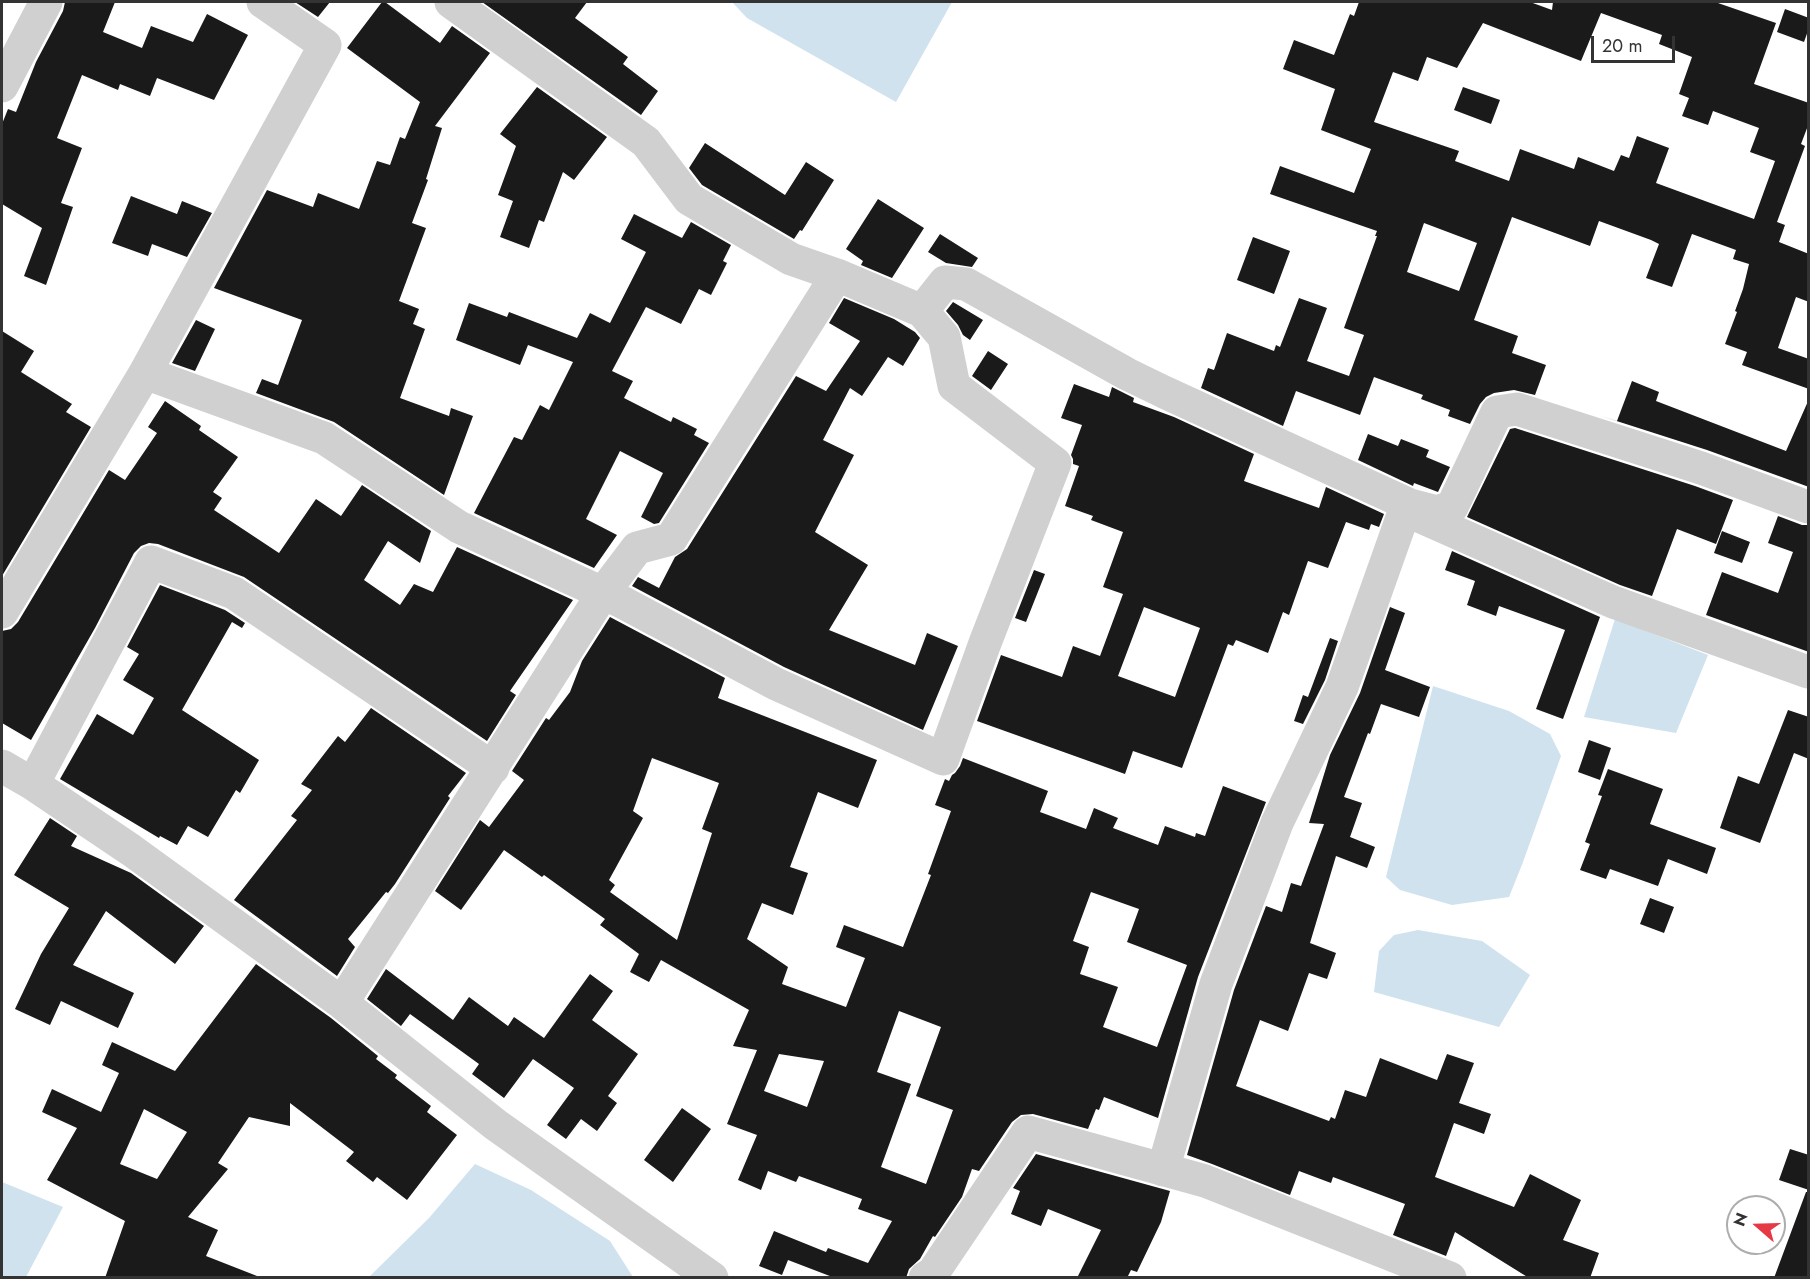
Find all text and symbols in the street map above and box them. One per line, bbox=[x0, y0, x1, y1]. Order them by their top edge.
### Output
scale bar bbox=[1594, 24, 1678, 62]
text: 20 m bbox=[1602, 33, 1642, 59]
north arrow bbox=[1726, 1195, 1786, 1255]
text: N bbox=[1728, 1209, 1753, 1229]

